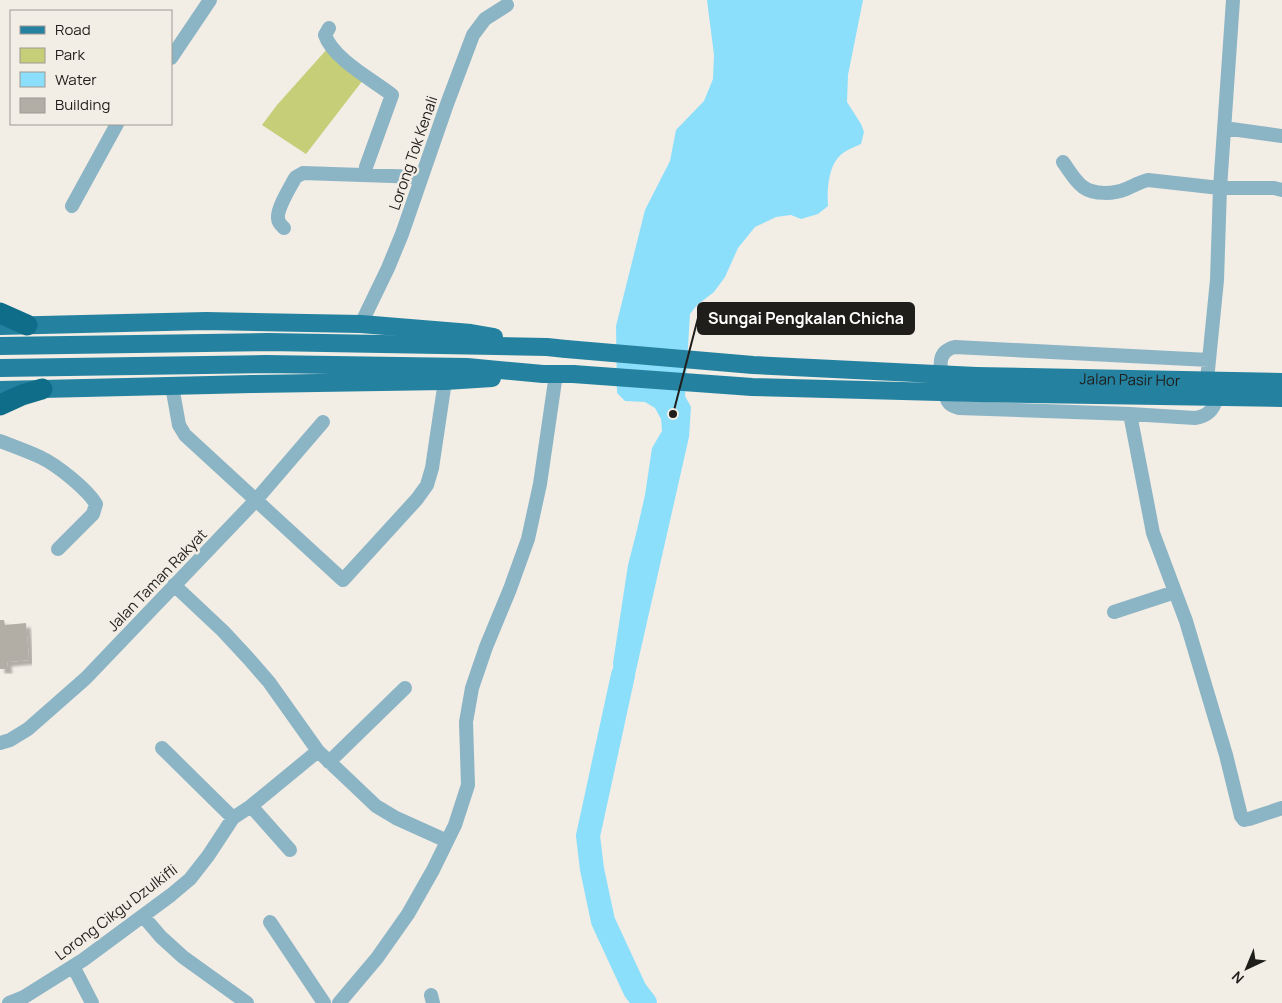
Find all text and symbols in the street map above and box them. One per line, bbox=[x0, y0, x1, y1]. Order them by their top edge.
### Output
legend bbox=[10, 10, 172, 125]
text: Road bbox=[55, 19, 91, 40]
text: Park bbox=[55, 44, 85, 65]
text: Water bbox=[55, 69, 97, 90]
street label: Lorong Tok Kenali bbox=[384, 93, 442, 213]
text: Building bbox=[55, 94, 110, 115]
callout: Sungai Pengkalan Chicha bbox=[698, 303, 914, 334]
text: Sungai Pengkalan Chicha bbox=[708, 307, 904, 329]
street label: Jalan Pasir Hor bbox=[1080, 368, 1181, 391]
street label: Jalan Taman Rakyat bbox=[102, 524, 212, 636]
street label: Lorong Cikgu Dzulkifli bbox=[51, 859, 181, 965]
north arrow bbox=[1222, 943, 1272, 993]
text: N bbox=[1227, 967, 1248, 988]

